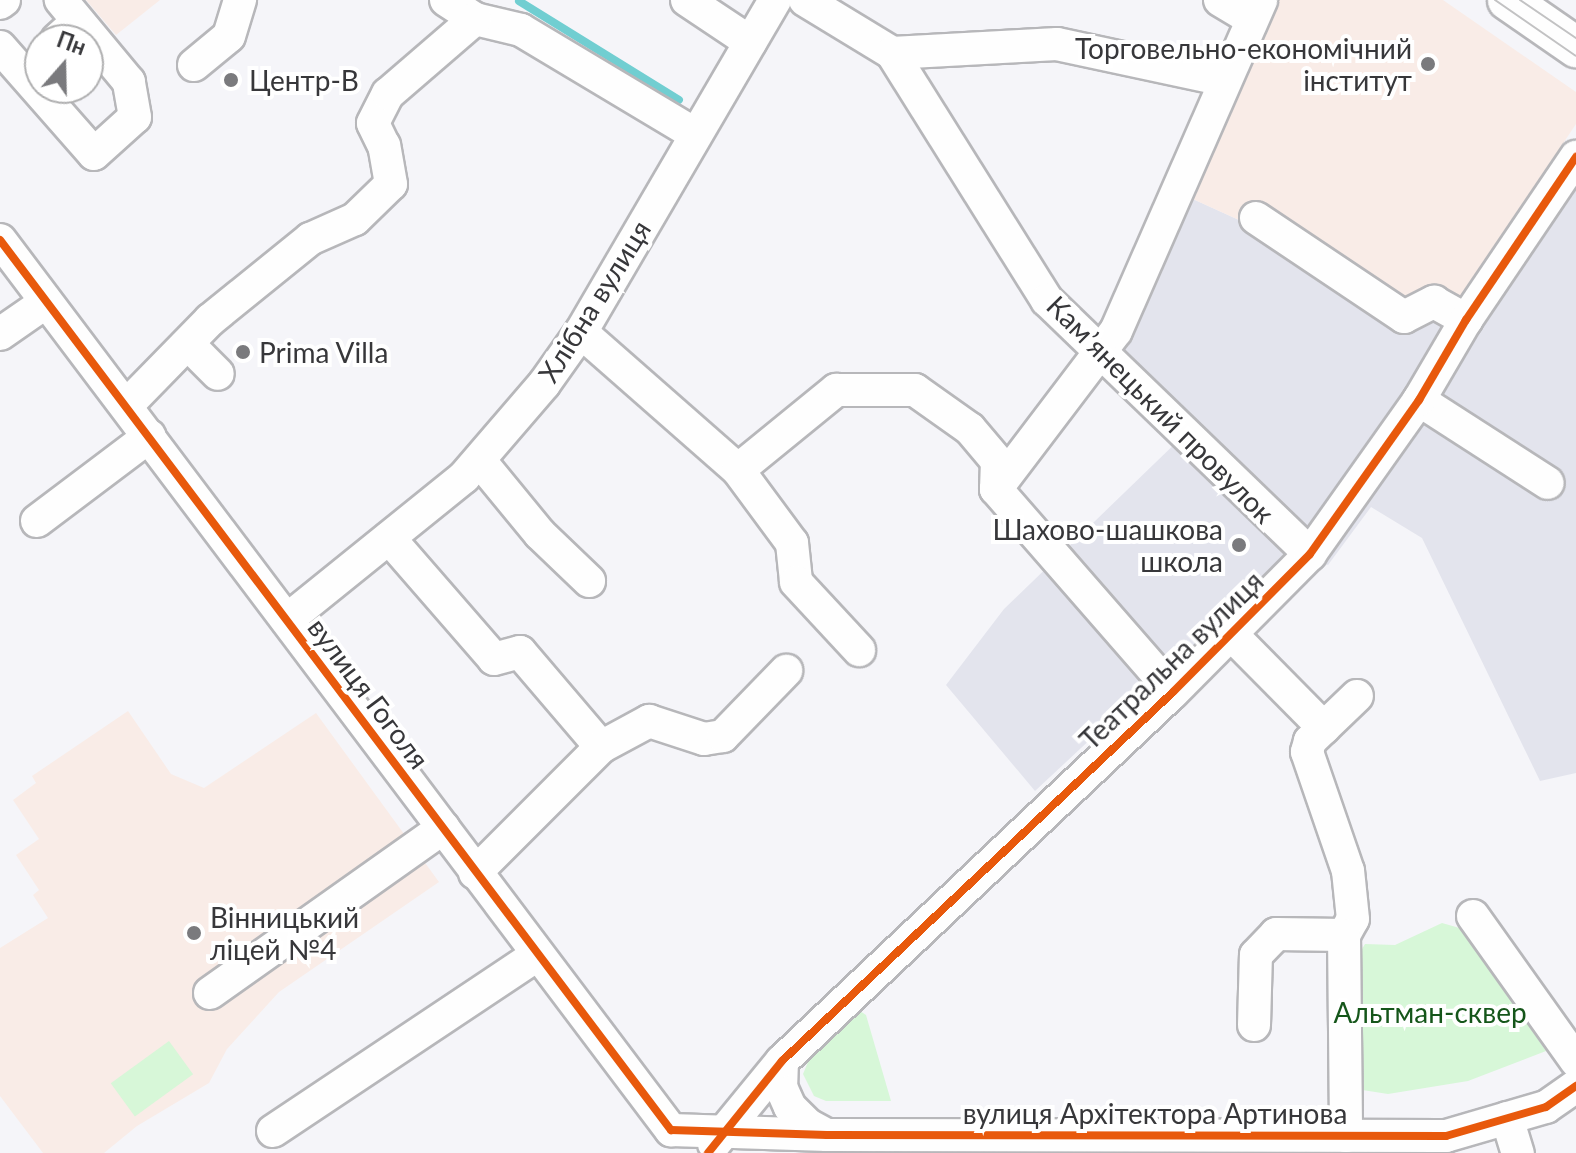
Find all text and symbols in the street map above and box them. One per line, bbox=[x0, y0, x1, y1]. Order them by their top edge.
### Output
north arrow bbox=[24, 24, 104, 104]
text: Пн bbox=[54, 25, 90, 60]
place label: Торговельно-економічний інститут bbox=[1075, 31, 1412, 97]
marker: Торговельно-економічний інститут bbox=[1419, 55, 1437, 73]
place label: Центр-В bbox=[249, 63, 359, 97]
marker: Центр-В bbox=[220, 69, 242, 91]
street label: Хлібна вулиця bbox=[531, 214, 657, 388]
street label: Камʼянецький провулок bbox=[1040, 288, 1282, 530]
place label: Prima Villa bbox=[259, 335, 389, 369]
marker: Prima Villa bbox=[234, 343, 252, 361]
place label: Шахово-шашкова школа bbox=[992, 512, 1223, 578]
marker: Шахово-шашкова школа bbox=[1230, 536, 1248, 554]
street label: Театральна вулиця bbox=[1072, 564, 1270, 756]
street label: вулиця Гоголя bbox=[302, 611, 436, 775]
place label: Вінницький ліцей №4 bbox=[210, 900, 359, 966]
marker: Вінницький ліцей №4 bbox=[185, 924, 203, 942]
park label: Альтман-сквер bbox=[1333, 995, 1527, 1029]
street label: вулиця Архітектора Артинова bbox=[963, 1096, 1347, 1130]

